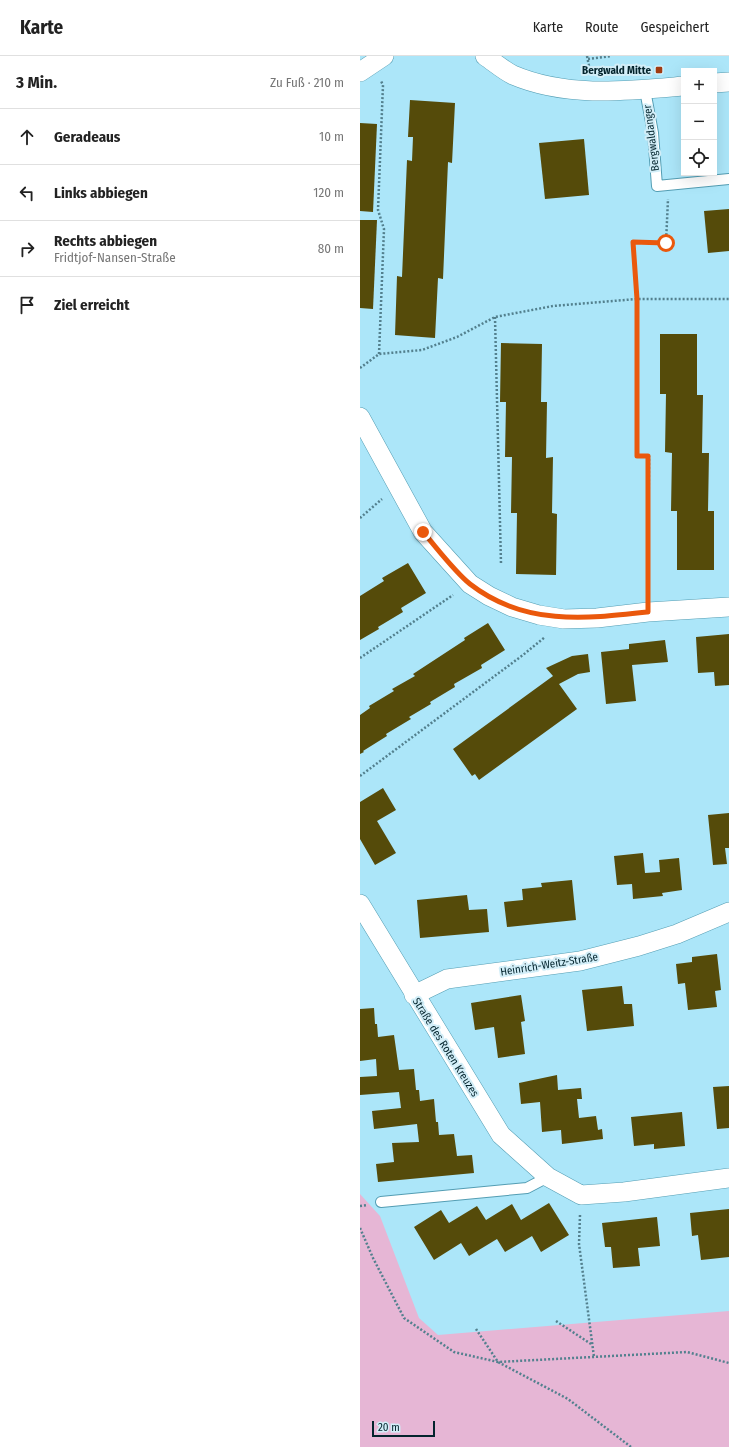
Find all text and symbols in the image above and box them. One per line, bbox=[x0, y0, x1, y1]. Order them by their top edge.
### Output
text: Karte bbox=[20, 16, 63, 39]
text: Karte bbox=[533, 19, 563, 36]
text: Route bbox=[585, 19, 618, 36]
text: Gespeichert bbox=[640, 19, 709, 36]
place label: Bergwald Mitte bbox=[582, 64, 651, 77]
marker: Bergwald Mitte bbox=[654, 65, 664, 75]
map controls bbox=[681, 68, 717, 176]
button: + bbox=[681, 68, 717, 104]
text: 3 Min. bbox=[16, 72, 57, 93]
text: Zu Fuß · 210 m bbox=[270, 75, 344, 90]
street label: Bergwaldanger bbox=[641, 104, 662, 172]
button: − bbox=[681, 104, 717, 140]
icon: ahead bbox=[16, 126, 38, 148]
text: Geradeaus bbox=[54, 128, 120, 146]
text: 10 m bbox=[319, 129, 344, 144]
button: locate bbox=[681, 140, 717, 176]
icon: left bbox=[16, 182, 38, 204]
text: Links abbiegen bbox=[54, 184, 148, 202]
text: 120 m bbox=[313, 185, 344, 200]
text: Rechts abbiegen bbox=[54, 232, 157, 250]
route start bbox=[657, 234, 675, 252]
icon: right bbox=[16, 238, 38, 260]
text: 80 m bbox=[318, 241, 344, 256]
text: Fridtjof-Nansen-Straße bbox=[54, 250, 176, 265]
icon: arrive bbox=[16, 294, 38, 316]
text: Ziel erreicht bbox=[54, 296, 129, 314]
route end bbox=[414, 523, 432, 541]
street label: Heinrich-Weitz-Straße bbox=[499, 950, 599, 979]
street label: Straße des Roten Kreuzes bbox=[410, 995, 482, 1099]
scale bar bbox=[372, 1419, 435, 1438]
text: 20 m bbox=[378, 1421, 400, 1434]

